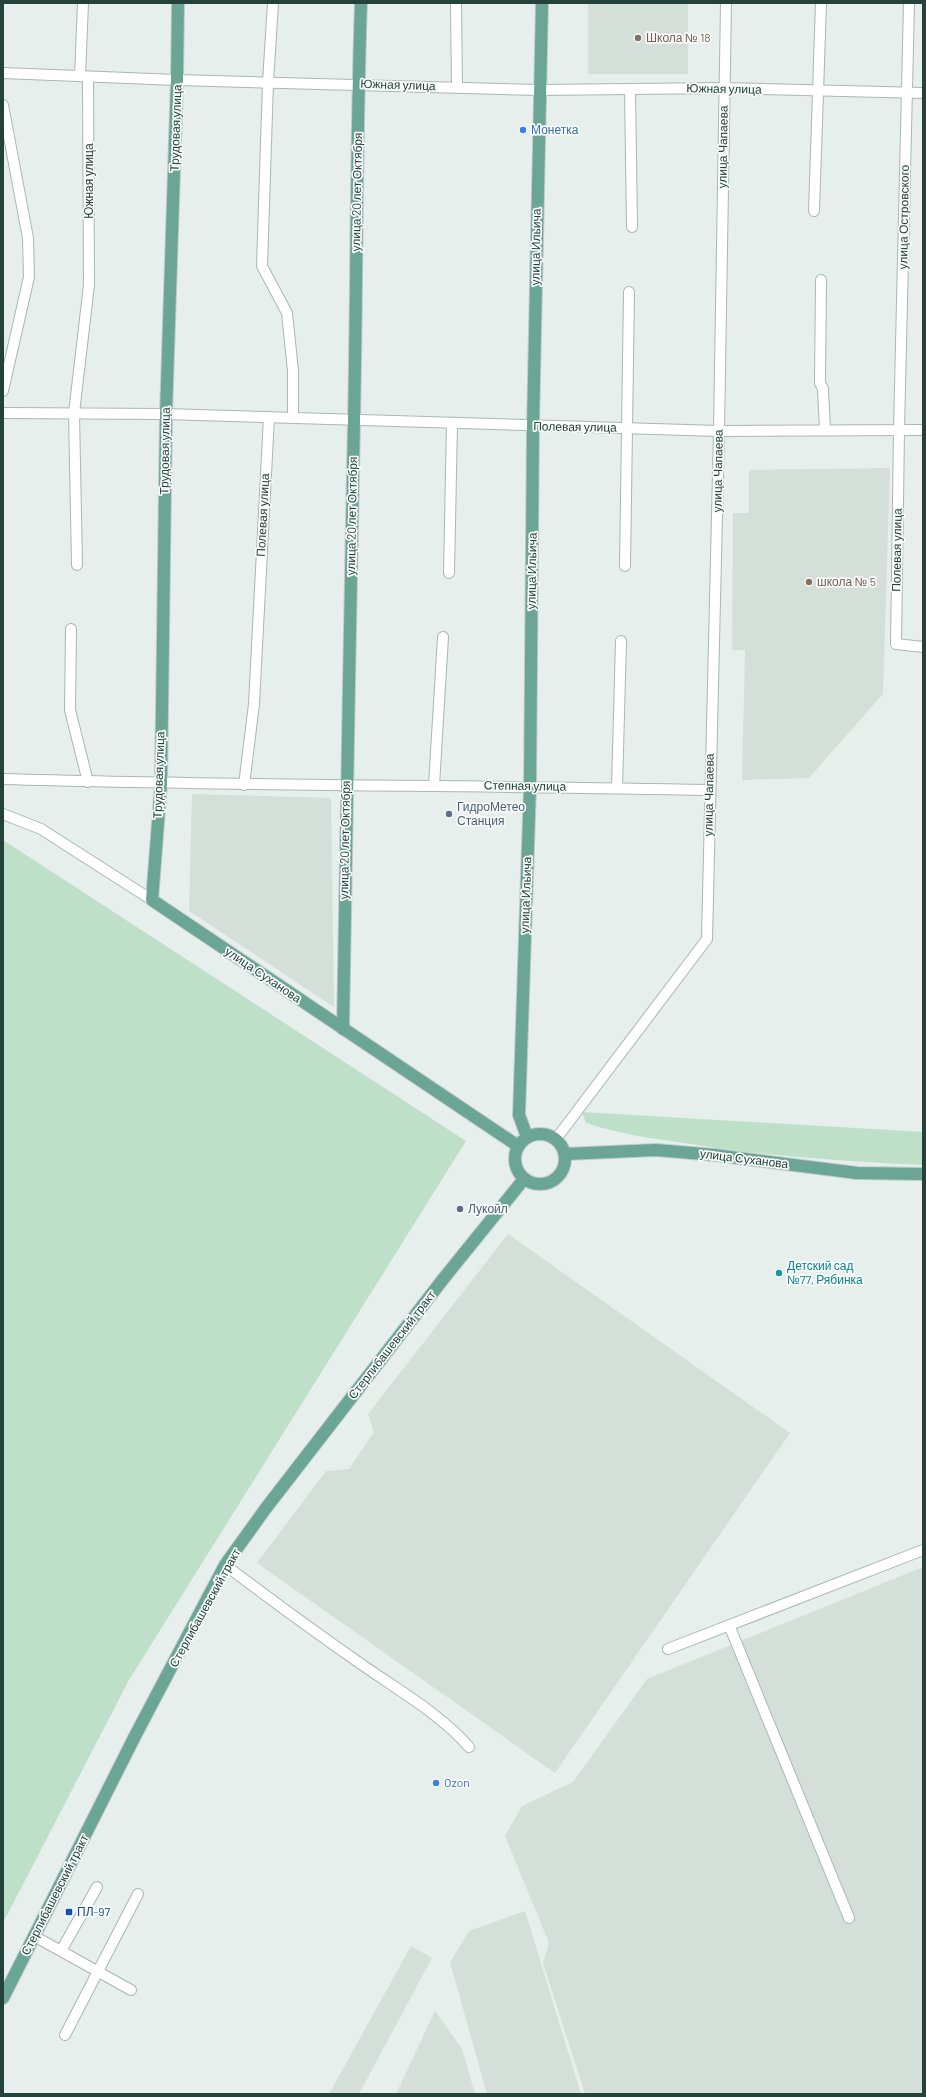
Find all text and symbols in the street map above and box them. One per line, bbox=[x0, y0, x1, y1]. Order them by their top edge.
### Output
place label: Школа № 18 bbox=[646, 30, 711, 44]
marker: Школа № 18 bbox=[633, 33, 643, 43]
street label: Южная улица bbox=[360, 76, 436, 93]
street label: Южная улица bbox=[686, 80, 762, 97]
street label: Трудовая улица bbox=[166, 84, 185, 172]
street label: улица Чапаева bbox=[714, 105, 731, 189]
place label: Монетка bbox=[531, 122, 579, 136]
marker: Монетка bbox=[518, 125, 528, 135]
street label: улица 20 лет Октября bbox=[348, 132, 365, 252]
street label: Южная улица bbox=[81, 143, 96, 219]
street label: улица Островского bbox=[895, 164, 912, 269]
street label: улица Ильича bbox=[527, 208, 544, 286]
street label: Трудовая улица bbox=[156, 407, 173, 495]
street label: Полевая улица bbox=[533, 418, 617, 435]
street label: улица Чапаева bbox=[709, 429, 726, 513]
street label: улица 20 лет Октября bbox=[343, 456, 360, 576]
street label: Полевая улица bbox=[253, 473, 272, 557]
street label: Полевая улица bbox=[888, 508, 905, 592]
street label: улица Ильича bbox=[523, 532, 540, 610]
place label: школа № 5 bbox=[817, 574, 876, 588]
marker: школа № 5 bbox=[804, 577, 814, 587]
street label: Трудовая улица bbox=[149, 731, 168, 819]
street label: улица Чапаева bbox=[700, 753, 717, 837]
street label: Степная улица bbox=[484, 777, 567, 794]
street label: улица 20 лет Октября bbox=[336, 780, 353, 900]
place label: ГидроМетео Станция bbox=[457, 799, 525, 828]
marker: ГидроМетео Станция bbox=[444, 809, 454, 819]
street label: улица Ильича bbox=[517, 856, 534, 934]
street label: улица Суханова bbox=[222, 944, 305, 1006]
street label: улица Суханова bbox=[699, 1146, 789, 1171]
place label: Лукойл bbox=[468, 1201, 508, 1216]
marker: Лукойл bbox=[455, 1204, 465, 1214]
place label: Детский сад №77, Рябинка bbox=[787, 1258, 863, 1286]
marker: Детский сад №77, Рябинка bbox=[774, 1268, 784, 1278]
street label: Стерлибашевский тракт bbox=[345, 1287, 439, 1402]
street label: Стерлибашевский тракт bbox=[166, 1545, 244, 1670]
place label: Ozon bbox=[444, 1775, 470, 1789]
marker: Ozon bbox=[431, 1778, 441, 1788]
street label: Стерлибашевский тракт bbox=[18, 1832, 92, 1958]
place label: ПЛ-97 bbox=[77, 1904, 110, 1918]
marker: ПЛ-97 bbox=[64, 1907, 74, 1917]

